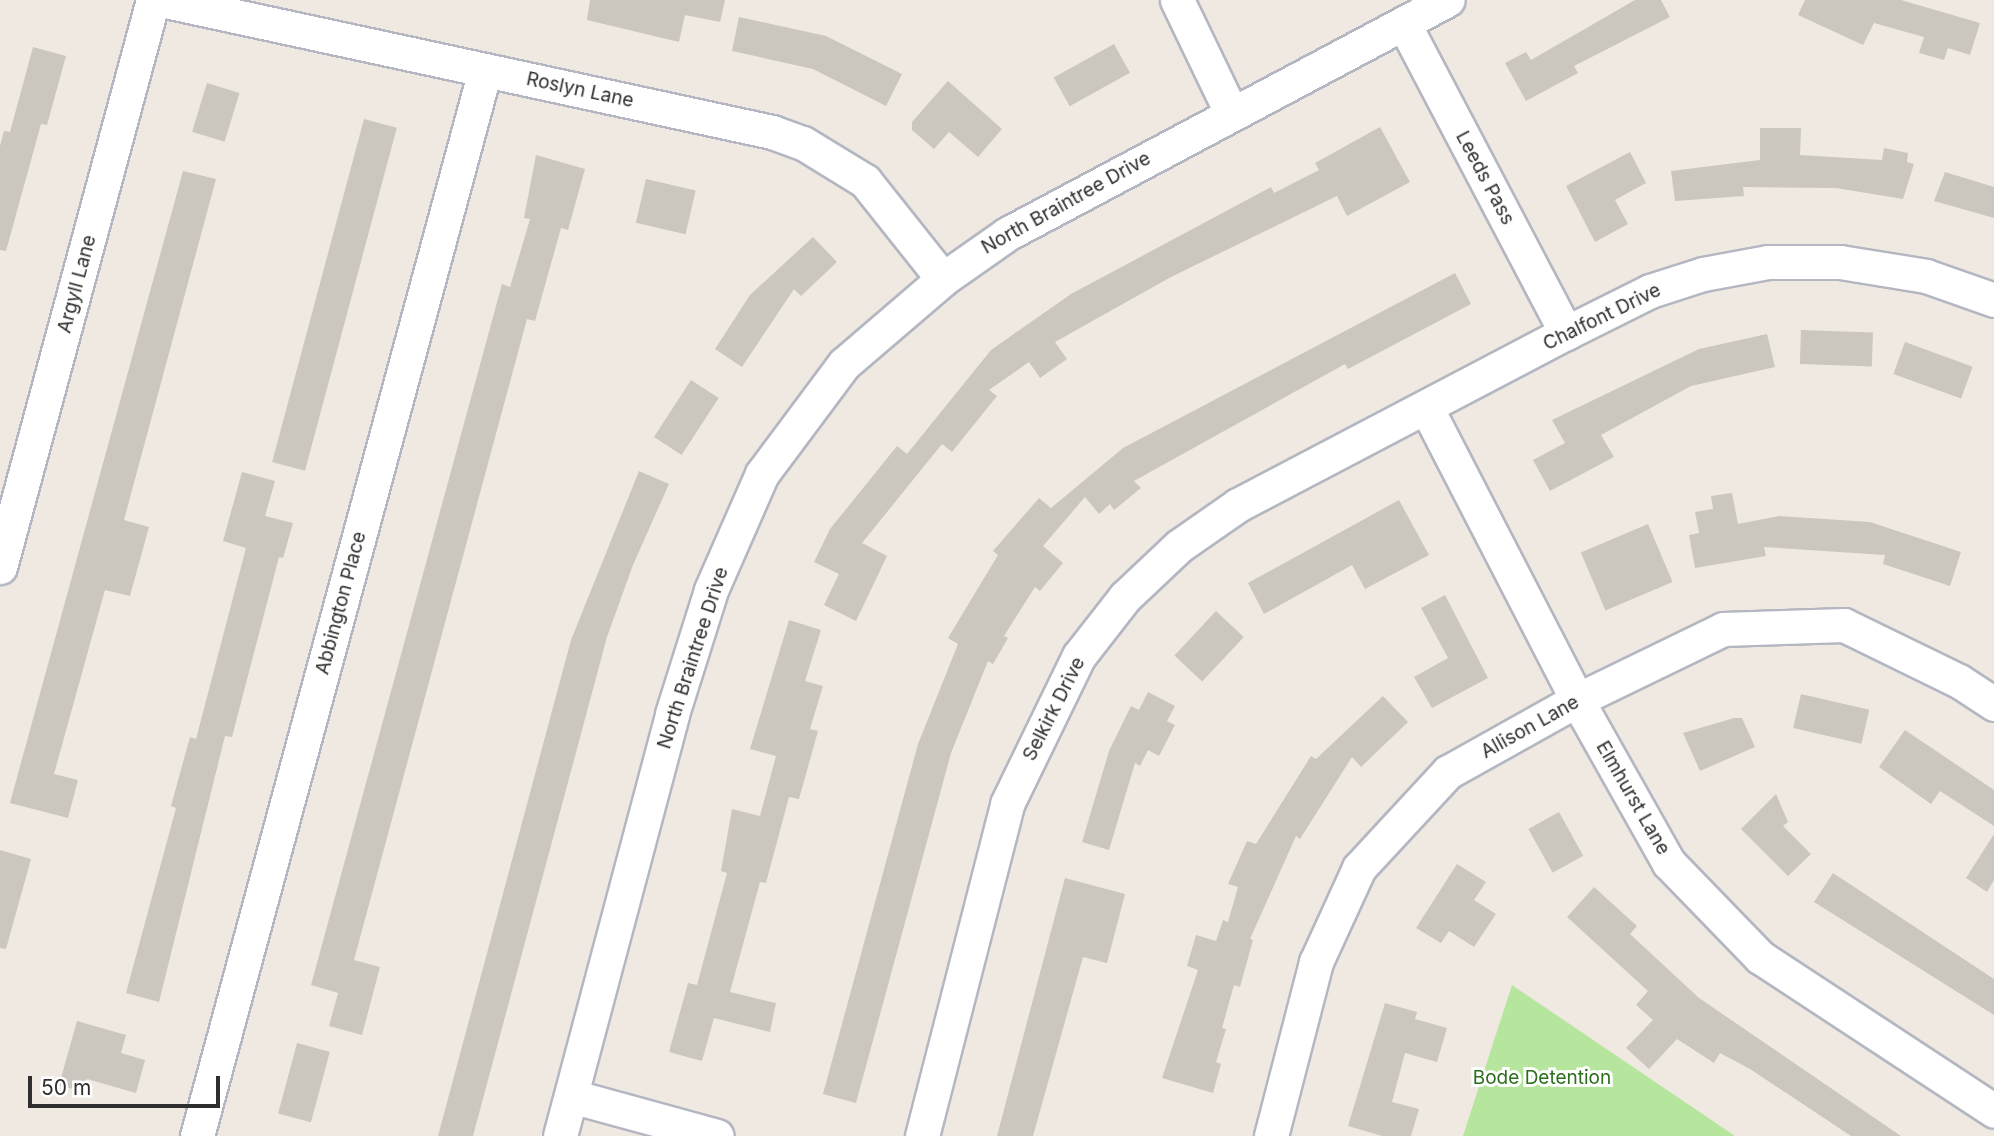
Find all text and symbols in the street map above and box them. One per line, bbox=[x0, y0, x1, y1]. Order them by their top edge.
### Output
street label: Roslyn Lane bbox=[524, 68, 636, 112]
street label: Leeds Pass bbox=[1451, 127, 1519, 229]
street label: North Braintree Drive bbox=[978, 147, 1154, 259]
street label: Argyll Lane bbox=[53, 232, 101, 336]
street label: Chalfont Drive bbox=[1539, 279, 1665, 355]
street label: Abbington Place bbox=[311, 529, 371, 677]
street label: North Braintree Drive bbox=[653, 564, 733, 752]
street label: Selkirk Drive bbox=[1018, 653, 1090, 765]
street label: Allison Lane bbox=[1477, 691, 1583, 763]
street label: Elmhurst Lane bbox=[1591, 737, 1675, 859]
scale bar bbox=[32, 1062, 224, 1106]
park label: Bode Detention bbox=[1473, 1067, 1611, 1089]
text: 50 m bbox=[41, 1075, 91, 1100]

